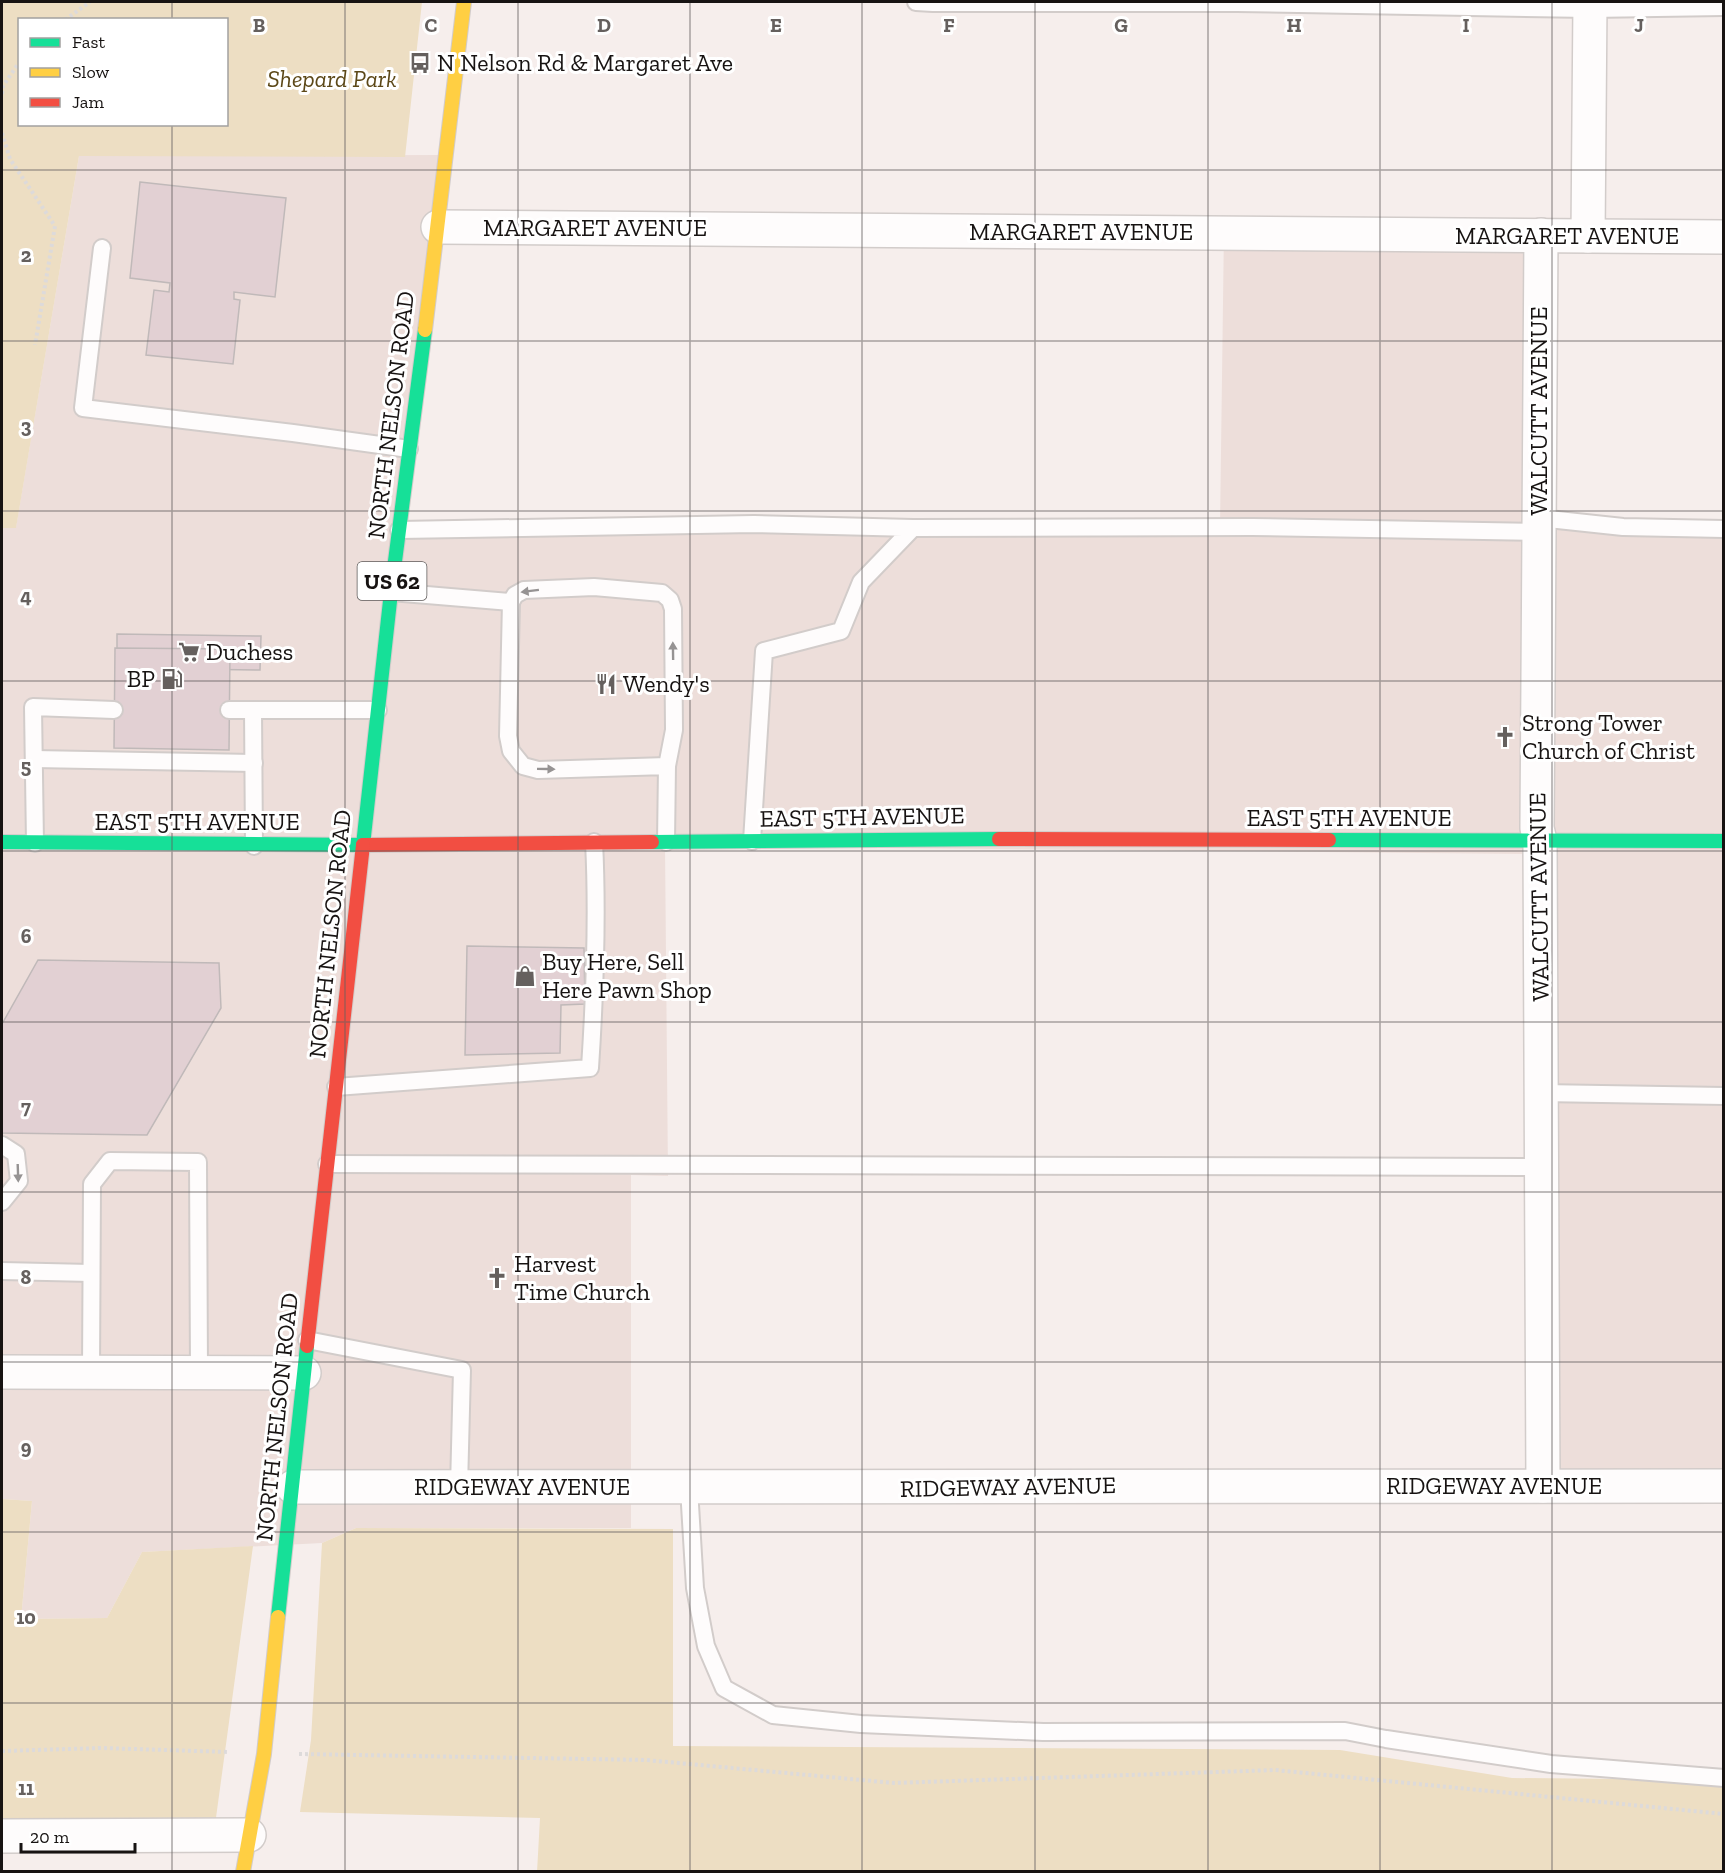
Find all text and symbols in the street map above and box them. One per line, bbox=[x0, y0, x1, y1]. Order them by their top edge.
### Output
text: B bbox=[253, 13, 265, 37]
text: C bbox=[425, 13, 438, 37]
text: D bbox=[597, 13, 611, 37]
text: E bbox=[770, 13, 782, 37]
text: F bbox=[943, 13, 955, 37]
text: G bbox=[1114, 13, 1128, 37]
text: H bbox=[1286, 13, 1302, 37]
text: I bbox=[1462, 13, 1470, 37]
text: J bbox=[1634, 13, 1644, 37]
legend bbox=[18, 18, 228, 126]
text: Fast bbox=[72, 31, 105, 53]
place label: N Nelson Rd & Margaret Ave bbox=[437, 48, 733, 77]
bus stop icon: N Nelson Rd & Margaret Ave bbox=[408, 51, 432, 75]
text: Slow bbox=[72, 61, 109, 83]
park label: Shepard Park bbox=[267, 64, 397, 93]
text: Jam bbox=[72, 91, 104, 113]
street label: MARGARET AVENUE bbox=[483, 213, 707, 242]
street label: MARGARET AVENUE bbox=[969, 217, 1193, 246]
street label: MARGARET AVENUE bbox=[1455, 221, 1679, 250]
text: 2 bbox=[21, 243, 32, 267]
street label: NORTH NELSON ROAD bbox=[361, 289, 420, 541]
street label: WALCUTT AVENUE bbox=[1524, 306, 1553, 516]
text: 3 bbox=[21, 414, 32, 438]
road number: US 62 bbox=[358, 562, 426, 600]
text: 4 bbox=[20, 584, 32, 608]
one-way arrow bbox=[521, 586, 540, 596]
place label: Duchess bbox=[206, 637, 293, 666]
supermarket icon: Duchess bbox=[177, 640, 201, 664]
one-way arrow bbox=[669, 642, 678, 661]
place label: BP bbox=[127, 664, 155, 693]
fuel station icon: BP bbox=[160, 667, 184, 691]
place label: Wendy's bbox=[623, 669, 710, 698]
restaurant icon: Wendy's bbox=[594, 672, 618, 696]
place label: Strong Tower Church of Christ bbox=[1522, 708, 1695, 765]
church icon: Strong Tower Church of Christ bbox=[1493, 725, 1517, 749]
text: 5 bbox=[21, 754, 31, 778]
one-way arrow bbox=[536, 764, 555, 774]
street label: WALCUTT AVENUE bbox=[1522, 792, 1555, 1002]
street label: EAST 5TH AVENUE bbox=[759, 800, 965, 833]
street label: EAST 5TH AVENUE bbox=[1246, 803, 1452, 832]
street label: EAST 5TH AVENUE bbox=[94, 807, 300, 836]
street label: NORTH NELSON ROAD bbox=[302, 808, 357, 1060]
text: 6 bbox=[21, 924, 32, 948]
place label: Buy Here, Sell Here Pawn Shop bbox=[542, 947, 712, 1004]
shop icon: Buy Here, Sell Here Pawn Shop bbox=[513, 964, 537, 988]
text: 7 bbox=[21, 1095, 31, 1119]
one-way arrow bbox=[13, 1163, 22, 1182]
place label: Harvest Time Church bbox=[514, 1249, 651, 1306]
text: 8 bbox=[21, 1265, 32, 1289]
church icon: Harvest Time Church bbox=[485, 1266, 509, 1290]
street label: NORTH NELSON ROAD bbox=[249, 1291, 304, 1543]
text: 9 bbox=[21, 1435, 32, 1459]
street label: RIDGEWAY AVENUE bbox=[900, 1470, 1116, 1503]
street label: RIDGEWAY AVENUE bbox=[1386, 1471, 1602, 1500]
street label: RIDGEWAY AVENUE bbox=[414, 1472, 630, 1501]
text: 10 bbox=[16, 1605, 36, 1629]
text: 11 bbox=[18, 1776, 34, 1800]
scale bar bbox=[21, 1816, 135, 1854]
text: 20 m bbox=[30, 1826, 70, 1848]

